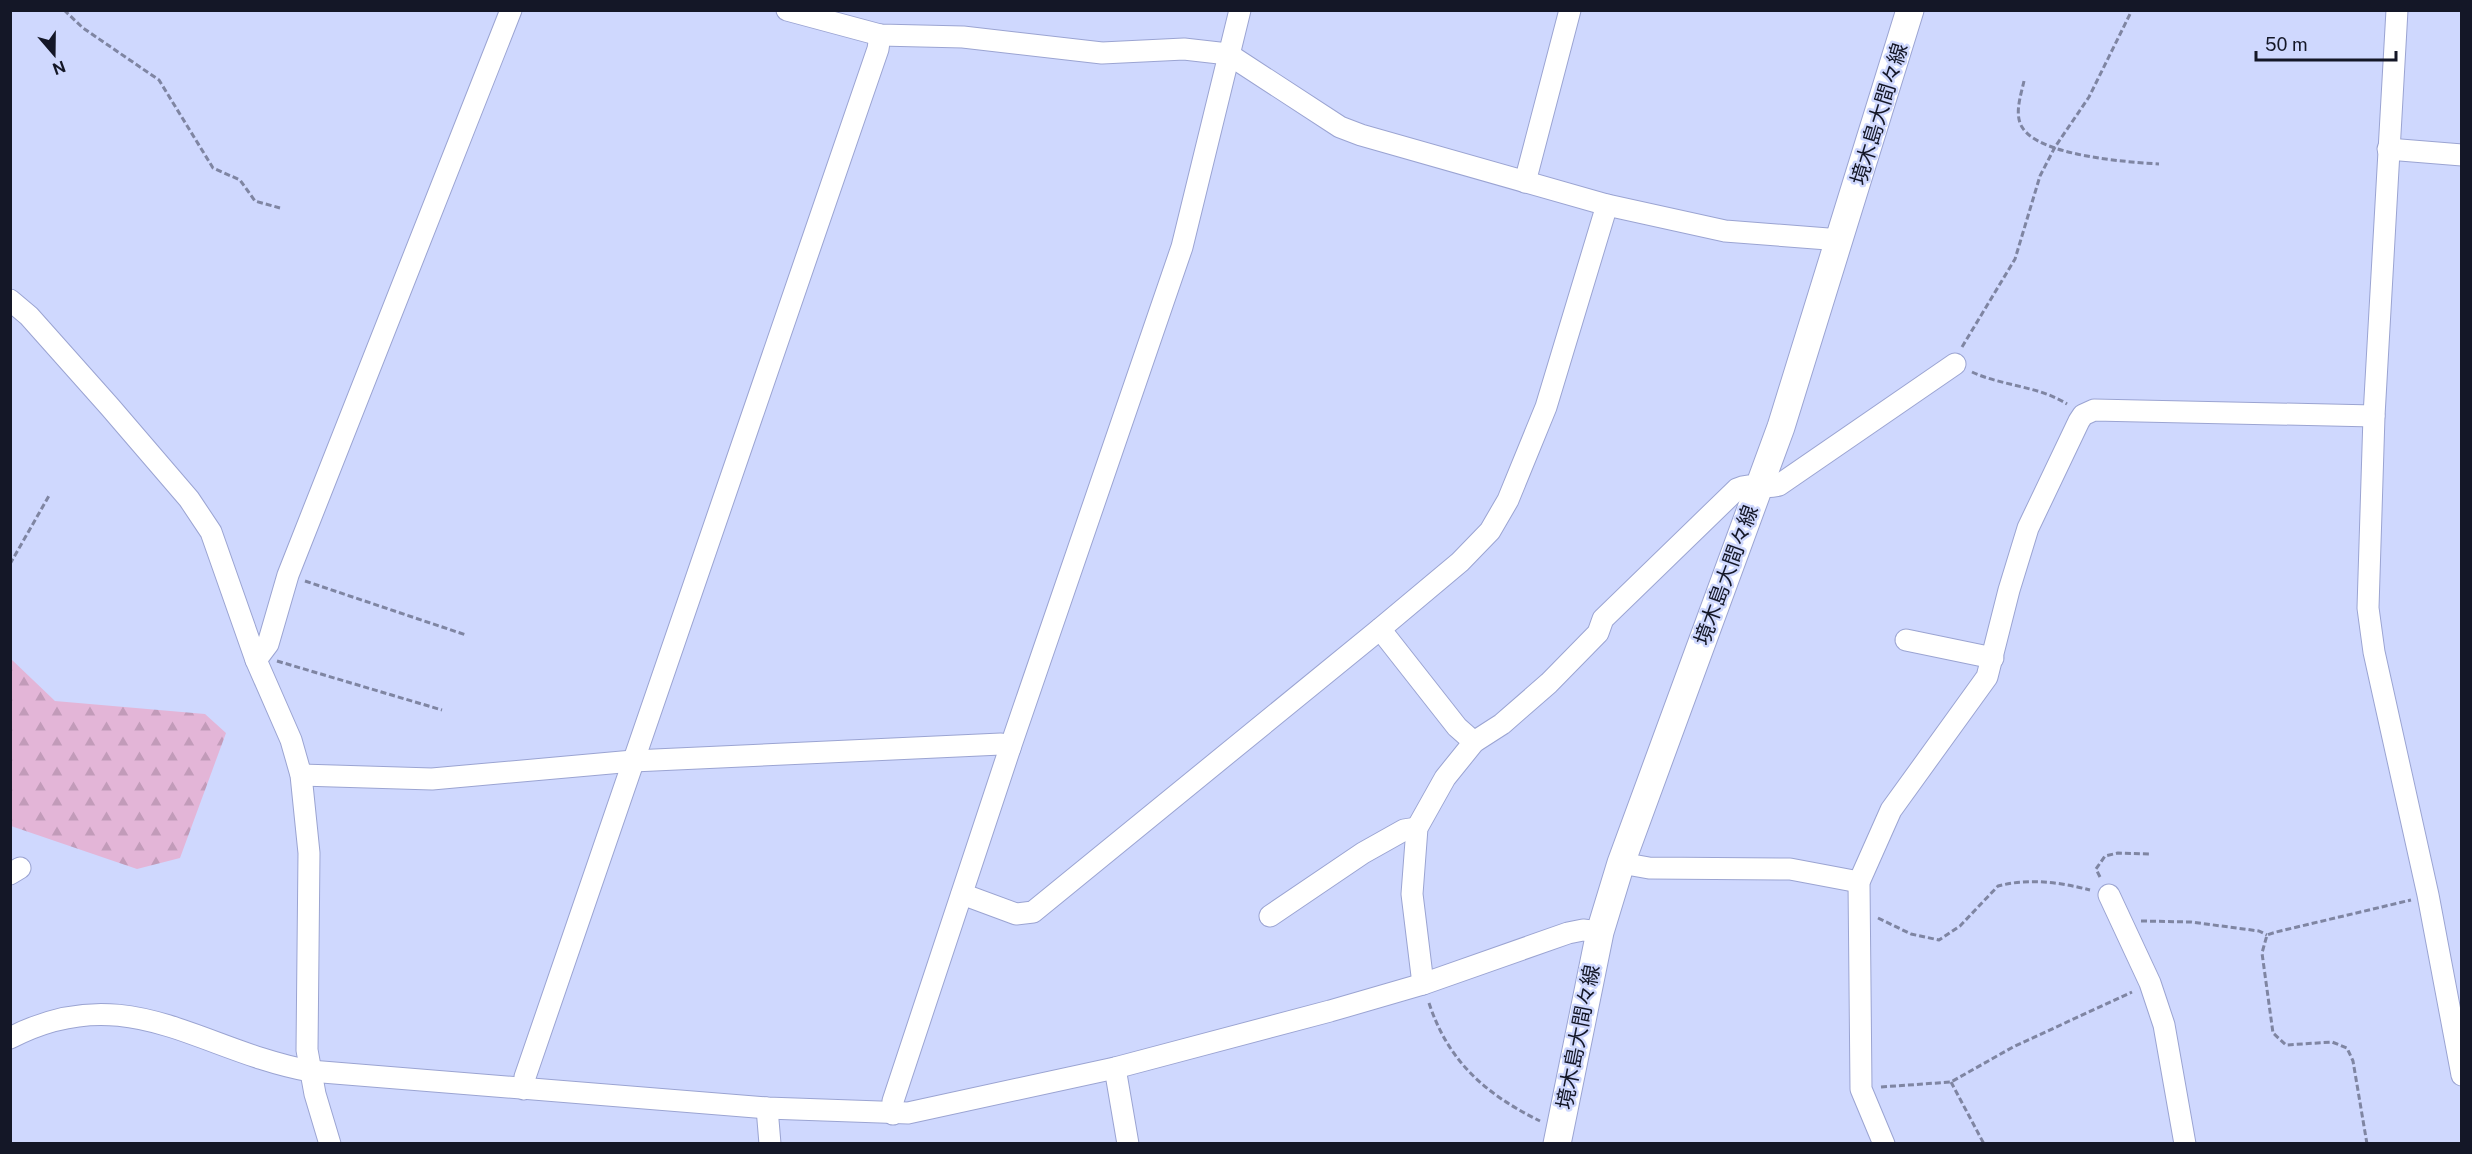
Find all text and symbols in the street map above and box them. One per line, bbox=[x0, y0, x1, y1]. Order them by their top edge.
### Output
north arrow bbox=[24, 24, 84, 84]
scale bar bbox=[2256, 24, 2396, 62]
text: 50 m bbox=[2265, 34, 2308, 55]
street label: 境木島大間々線 bbox=[1846, 40, 1912, 188]
text: N bbox=[50, 57, 68, 79]
street label: 境木島大間々線 bbox=[1689, 502, 1763, 648]
street label: 境木島大間々線 bbox=[1552, 962, 1604, 1112]

